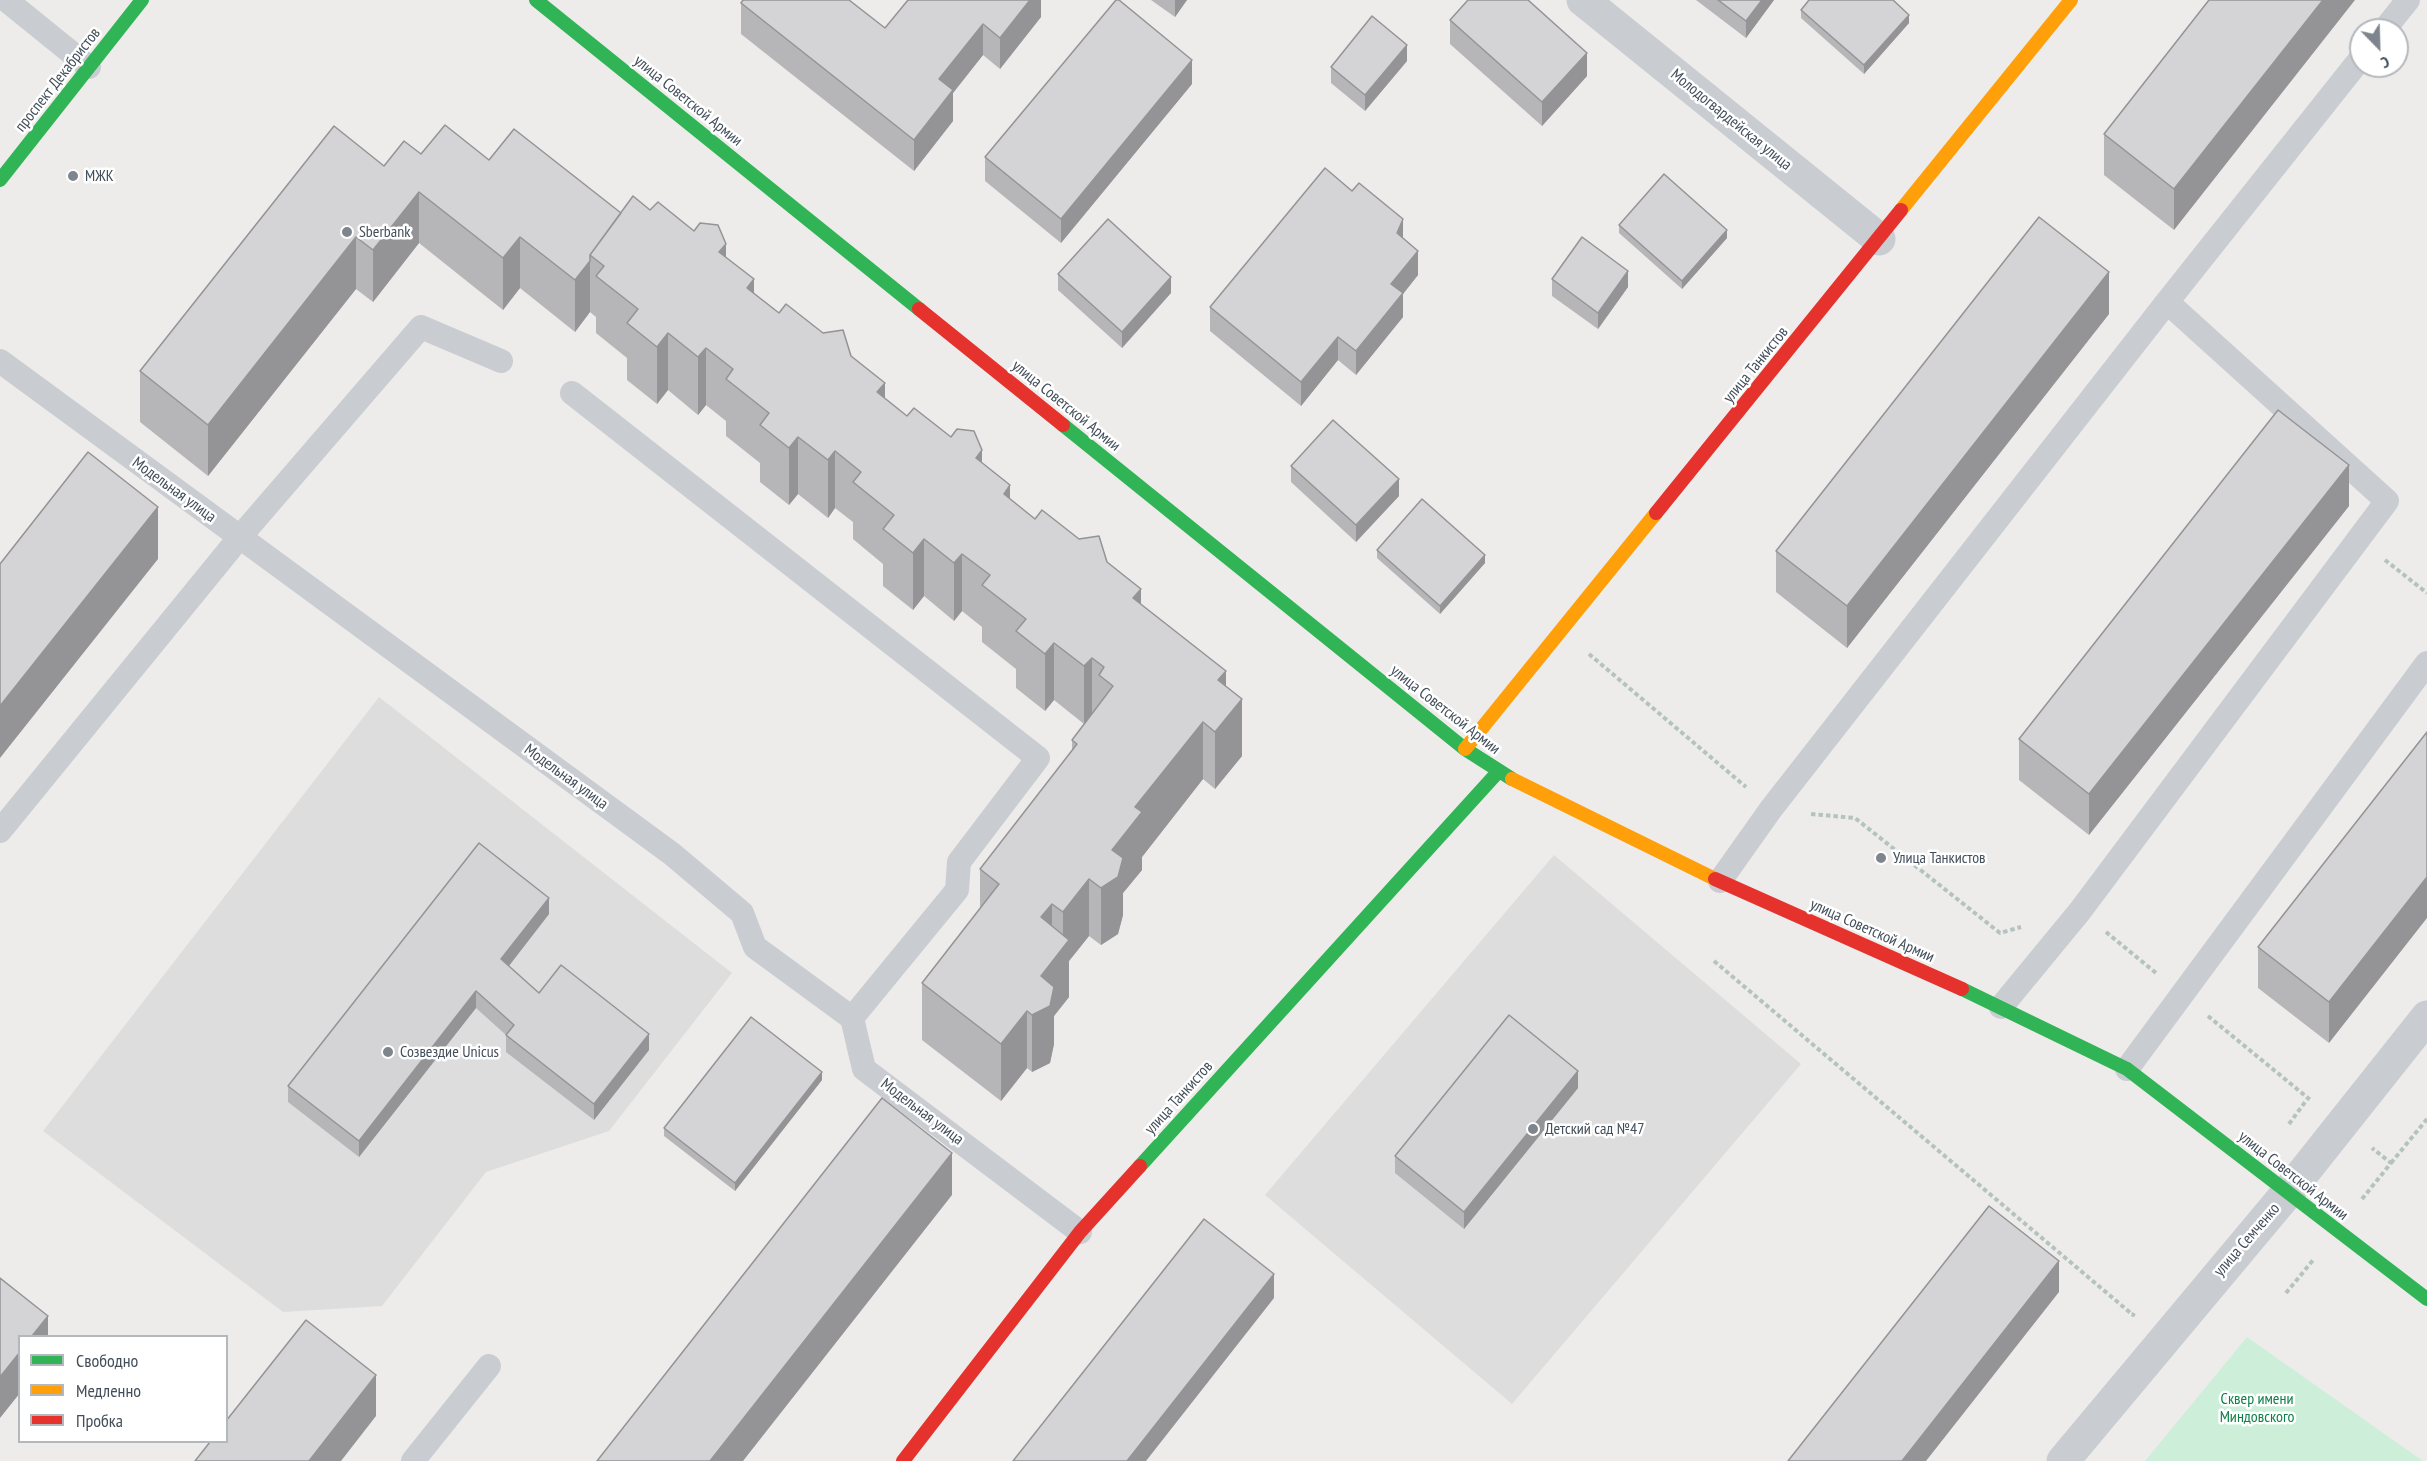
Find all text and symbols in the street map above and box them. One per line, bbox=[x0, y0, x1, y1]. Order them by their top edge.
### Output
north arrow bbox=[2349, 18, 2409, 78]
street label: проспект Декабристов bbox=[11, 24, 105, 136]
street label: улица Советской Армии bbox=[630, 51, 746, 151]
text: С bbox=[2378, 52, 2393, 73]
street label: Молодогвардейская улица bbox=[1667, 65, 1795, 175]
place label: МЖК bbox=[85, 166, 114, 186]
marker: МЖК bbox=[66, 169, 80, 183]
place label: Sberbank bbox=[359, 222, 410, 242]
marker: Sberbank bbox=[340, 225, 354, 239]
street label: улица Танкистов bbox=[1719, 323, 1793, 407]
street label: улица Советской Армии bbox=[1008, 356, 1124, 456]
street label: Модельная улица bbox=[128, 453, 220, 527]
street label: улица Советской Армии bbox=[1386, 661, 1504, 759]
street label: Модельная улица bbox=[520, 740, 612, 814]
place label: Улица Танкистов bbox=[1893, 848, 1986, 868]
marker: Улица Танкистов bbox=[1874, 851, 1888, 865]
street label: улица Советской Армии bbox=[1807, 895, 1937, 967]
place label: Созвездие Unicus bbox=[400, 1042, 499, 1062]
marker: Созвездие Unicus bbox=[381, 1045, 395, 1059]
street label: улица Танкистов bbox=[1141, 1057, 1217, 1139]
street label: Модельная улица bbox=[877, 1075, 967, 1149]
place label: Детский сад №47 bbox=[1545, 1119, 1644, 1139]
marker: Детский сад №47 bbox=[1526, 1122, 1540, 1136]
street label: улица Советской Армии bbox=[2234, 1127, 2352, 1225]
street label: улица Семченко bbox=[2210, 1199, 2284, 1281]
legend bbox=[18, 1335, 228, 1443]
text: Свободно bbox=[76, 1349, 138, 1372]
text: Медленно bbox=[76, 1379, 141, 1402]
park label: Сквер имени Миндовского bbox=[2220, 1389, 2294, 1427]
text: Пробка bbox=[76, 1409, 123, 1432]

